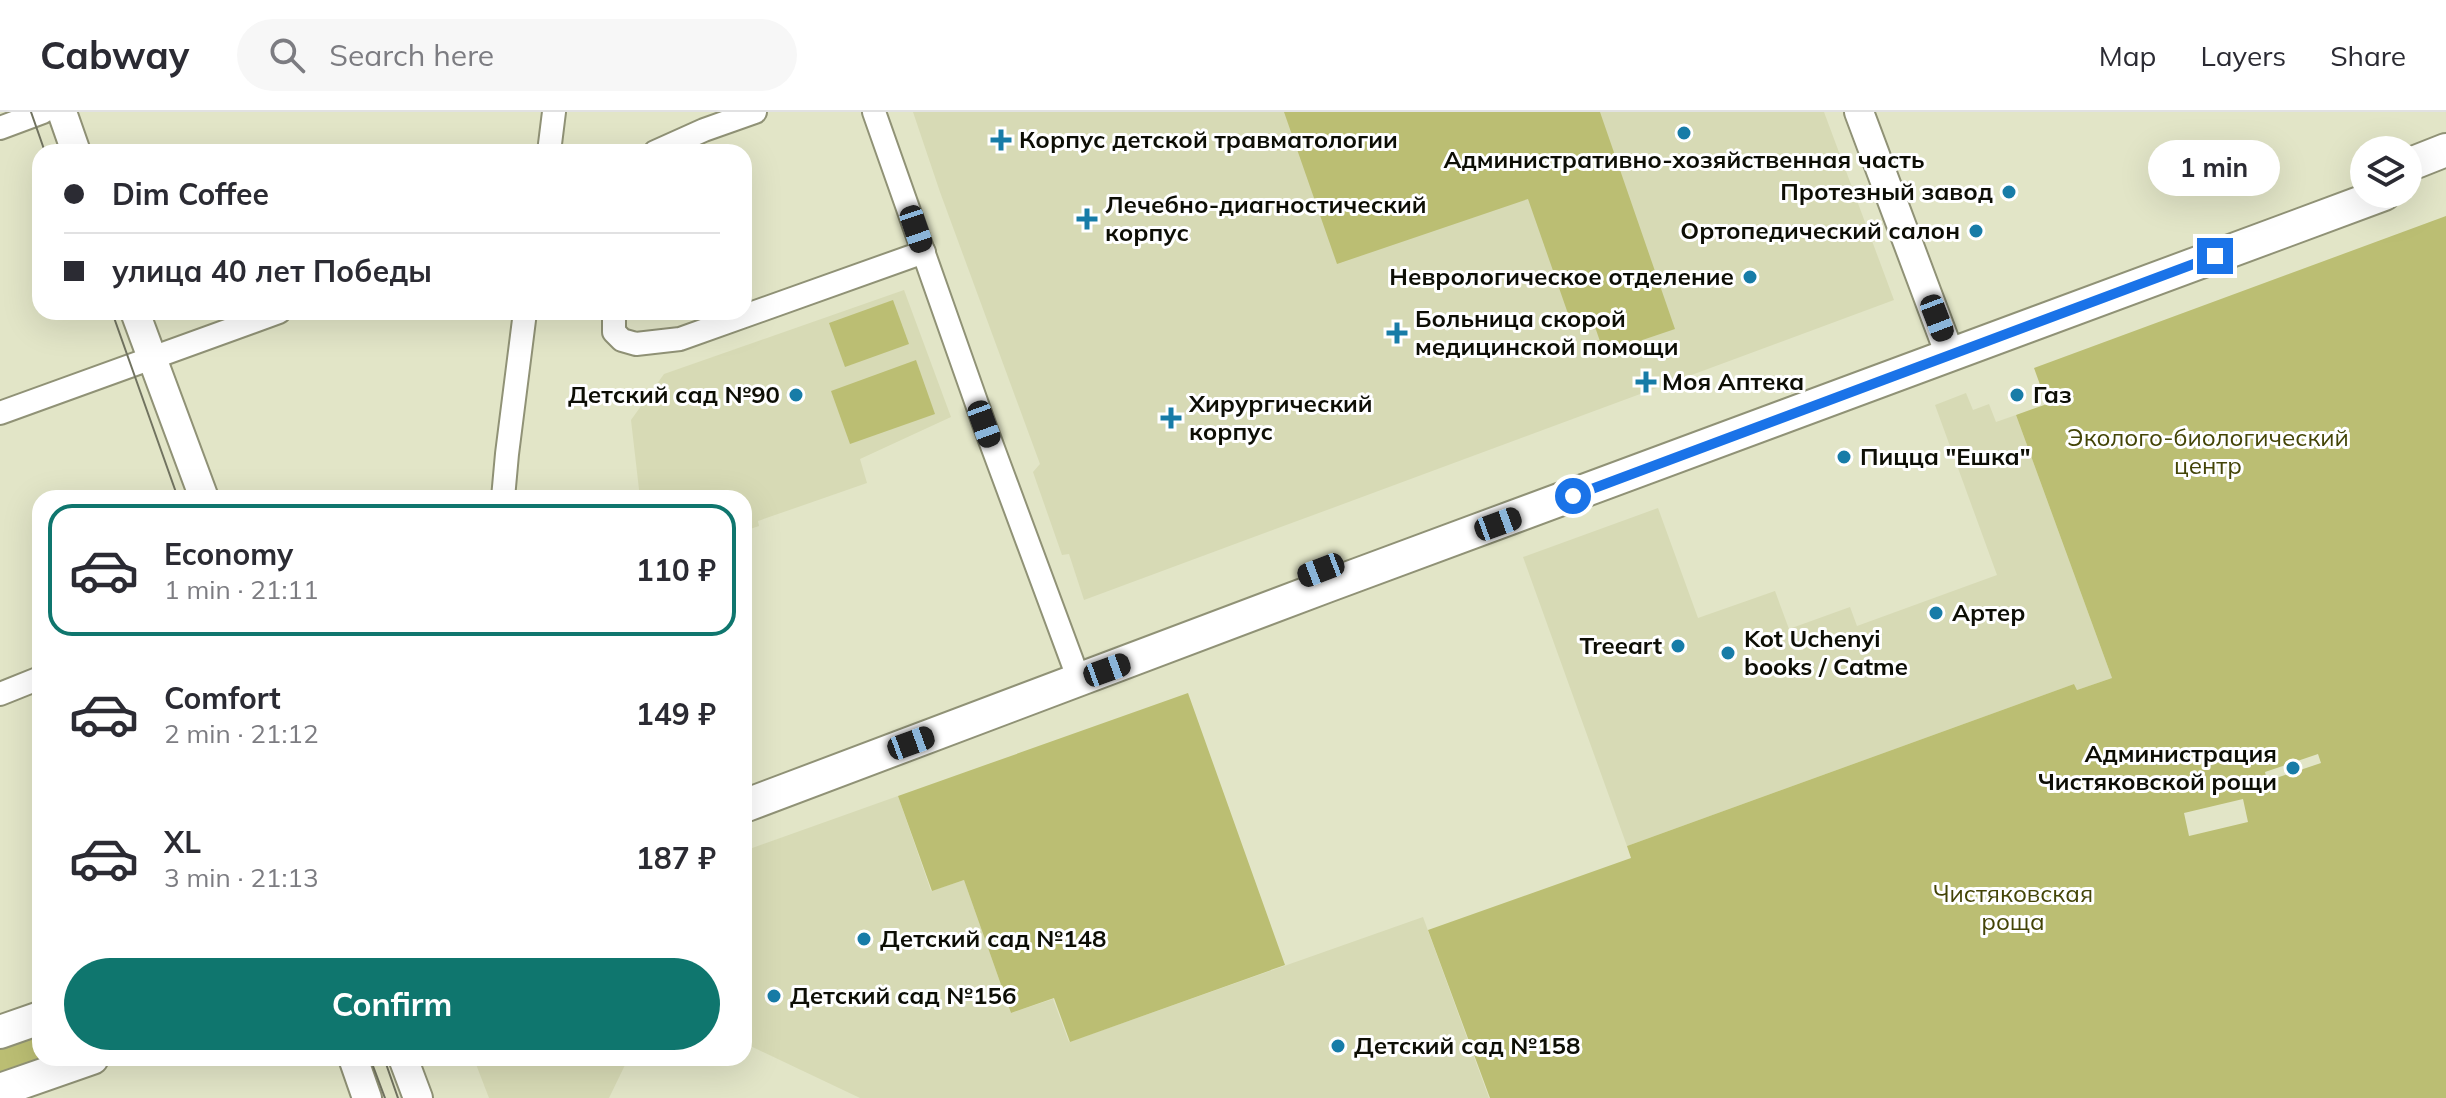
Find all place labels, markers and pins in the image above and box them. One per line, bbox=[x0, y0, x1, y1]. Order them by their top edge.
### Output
place label: Корпус детской травматологии bbox=[1019, 124, 1398, 154]
marker: Административно-хозяйственная часть bbox=[1675, 124, 1693, 142]
marker: Корпус детской травматологии bbox=[990, 129, 1012, 151]
place label: Административно-хозяйственная часть bbox=[1443, 144, 1925, 174]
place label: Протезный завод bbox=[1780, 176, 1993, 206]
marker: Протезный завод bbox=[2000, 183, 2018, 201]
place label: Лечебно-диагностический корпус bbox=[1105, 189, 1426, 247]
marker: Лечебно-диагностический корпус bbox=[1076, 208, 1098, 230]
place label: Ортопедический салон bbox=[1680, 215, 1960, 245]
marker: Ортопедический салон bbox=[1967, 222, 1985, 240]
place label: Неврологическое отделение bbox=[1389, 261, 1734, 291]
marker: Неврологическое отделение bbox=[1741, 268, 1759, 286]
place label: Больница скорой медицинской помощи bbox=[1415, 303, 1679, 361]
marker: Больница скорой медицинской помощи bbox=[1386, 322, 1408, 344]
place label: Моя Аптека bbox=[1662, 366, 1804, 396]
marker: Моя Аптека bbox=[1637, 373, 1655, 391]
place label: Детский сад №90 bbox=[568, 379, 780, 409]
place label: Газ bbox=[2033, 379, 2072, 409]
marker: Детский сад №90 bbox=[787, 386, 805, 404]
marker: Газ bbox=[2008, 386, 2026, 404]
place label: Хирургический корпус bbox=[1188, 388, 1373, 446]
marker: Хирургический корпус bbox=[1160, 407, 1182, 429]
place label: Пицца "Ешка" bbox=[1860, 441, 2031, 471]
marker: Пицца "Ешка" bbox=[1835, 448, 1853, 466]
place label: Артер bbox=[1952, 597, 2025, 627]
marker: Артер bbox=[1927, 604, 1945, 622]
place label: Kot Uchenyi books / Catme bbox=[1744, 623, 1908, 681]
place label: Treeart bbox=[1579, 630, 1662, 660]
marker: Treeart bbox=[1669, 637, 1687, 655]
marker: Kot Uchenyi books / Catme bbox=[1719, 644, 1737, 662]
place label: Администрация Чистяковской рощи bbox=[2038, 738, 2277, 796]
marker: Администрация Чистяковской рощи bbox=[2284, 759, 2302, 777]
place label: Детский сад №148 bbox=[880, 923, 1106, 953]
marker: Детский сад №148 bbox=[855, 930, 873, 948]
place label: Детский сад №156 bbox=[790, 980, 1016, 1010]
marker: Детский сад №156 bbox=[765, 987, 783, 1005]
place label: Детский сад №158 bbox=[1354, 1030, 1580, 1060]
marker: Детский сад №158 bbox=[1329, 1037, 1347, 1055]

